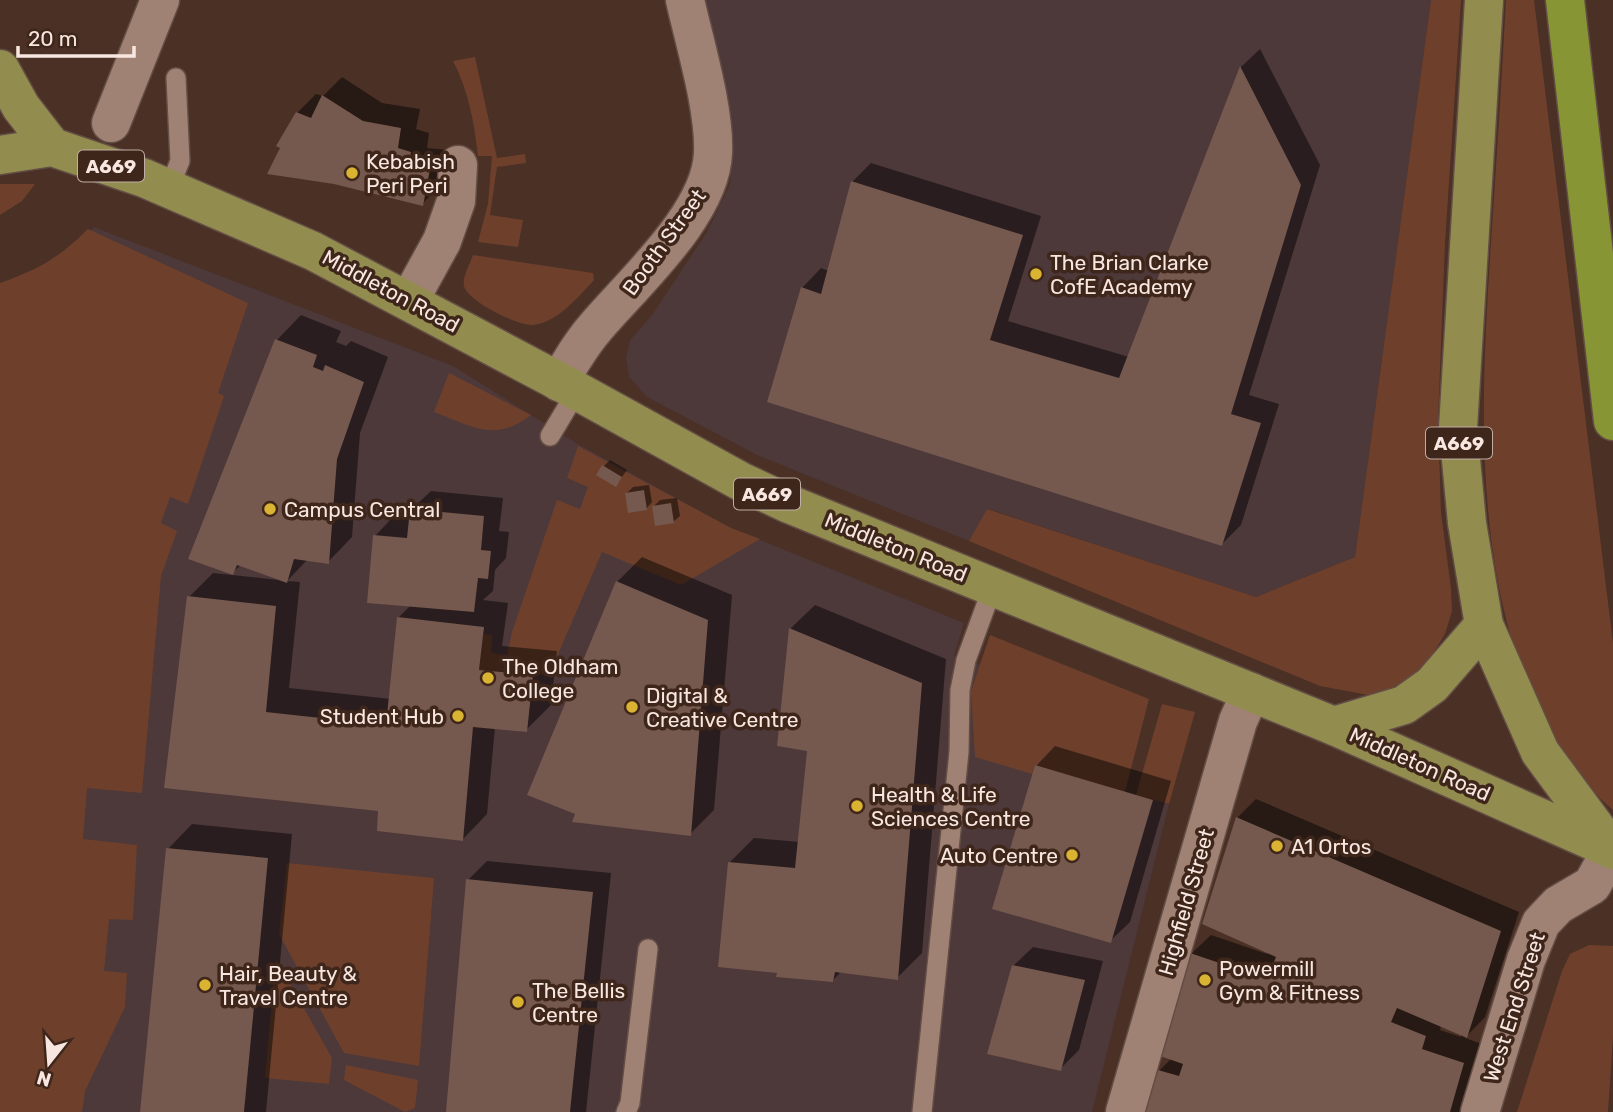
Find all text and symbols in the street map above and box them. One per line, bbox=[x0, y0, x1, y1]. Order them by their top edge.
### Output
scale bar bbox=[18, 14, 133, 58]
text: 20 m bbox=[28, 26, 77, 51]
place label: Kebabish Peri Peri bbox=[366, 149, 455, 198]
road number: A669 bbox=[78, 150, 144, 182]
marker: Kebabish Peri Peri bbox=[344, 165, 360, 181]
street label: Booth Street bbox=[617, 184, 711, 300]
street label: Middleton Road bbox=[318, 244, 464, 338]
place label: The Brian Clarke CofE Academy bbox=[1050, 250, 1209, 299]
marker: The Brian Clarke CofE Academy bbox=[1028, 266, 1044, 282]
road number: A669 bbox=[1426, 428, 1492, 458]
road number: A669 bbox=[734, 478, 800, 509]
place label: Campus Central bbox=[284, 497, 440, 522]
marker: Campus Central bbox=[262, 501, 278, 517]
street label: Middleton Road bbox=[821, 507, 971, 587]
place label: The Oldham College bbox=[502, 654, 618, 703]
marker: The Oldham College bbox=[480, 670, 496, 686]
place label: Digital & Creative Centre bbox=[646, 683, 799, 732]
marker: Digital & Creative Centre bbox=[624, 699, 640, 715]
place label: Student Hub bbox=[320, 704, 444, 729]
marker: Student Hub bbox=[450, 708, 466, 724]
street label: Middleton Road bbox=[1346, 722, 1494, 806]
place label: Health & Life Sciences Centre bbox=[871, 782, 1031, 831]
marker: Health & Life Sciences Centre bbox=[849, 798, 865, 814]
street label: Highfield Street bbox=[1153, 826, 1219, 978]
place label: A1 Ortos bbox=[1291, 834, 1371, 859]
marker: A1 Ortos bbox=[1269, 838, 1285, 854]
place label: Auto Centre bbox=[940, 843, 1058, 868]
marker: Auto Centre bbox=[1064, 847, 1080, 863]
street label: West End Street bbox=[1478, 929, 1550, 1085]
place label: Powermill Gym & Fitness bbox=[1219, 956, 1360, 1005]
place label: Hair, Beauty & Travel Centre bbox=[219, 961, 357, 1010]
marker: Powermill Gym & Fitness bbox=[1197, 972, 1213, 988]
marker: Hair, Beauty & Travel Centre bbox=[197, 977, 213, 993]
place label: The Bellis Centre bbox=[532, 978, 625, 1027]
marker: The Bellis Centre bbox=[510, 994, 526, 1010]
north arrow bbox=[14, 1028, 84, 1098]
text: N bbox=[34, 1066, 54, 1092]

